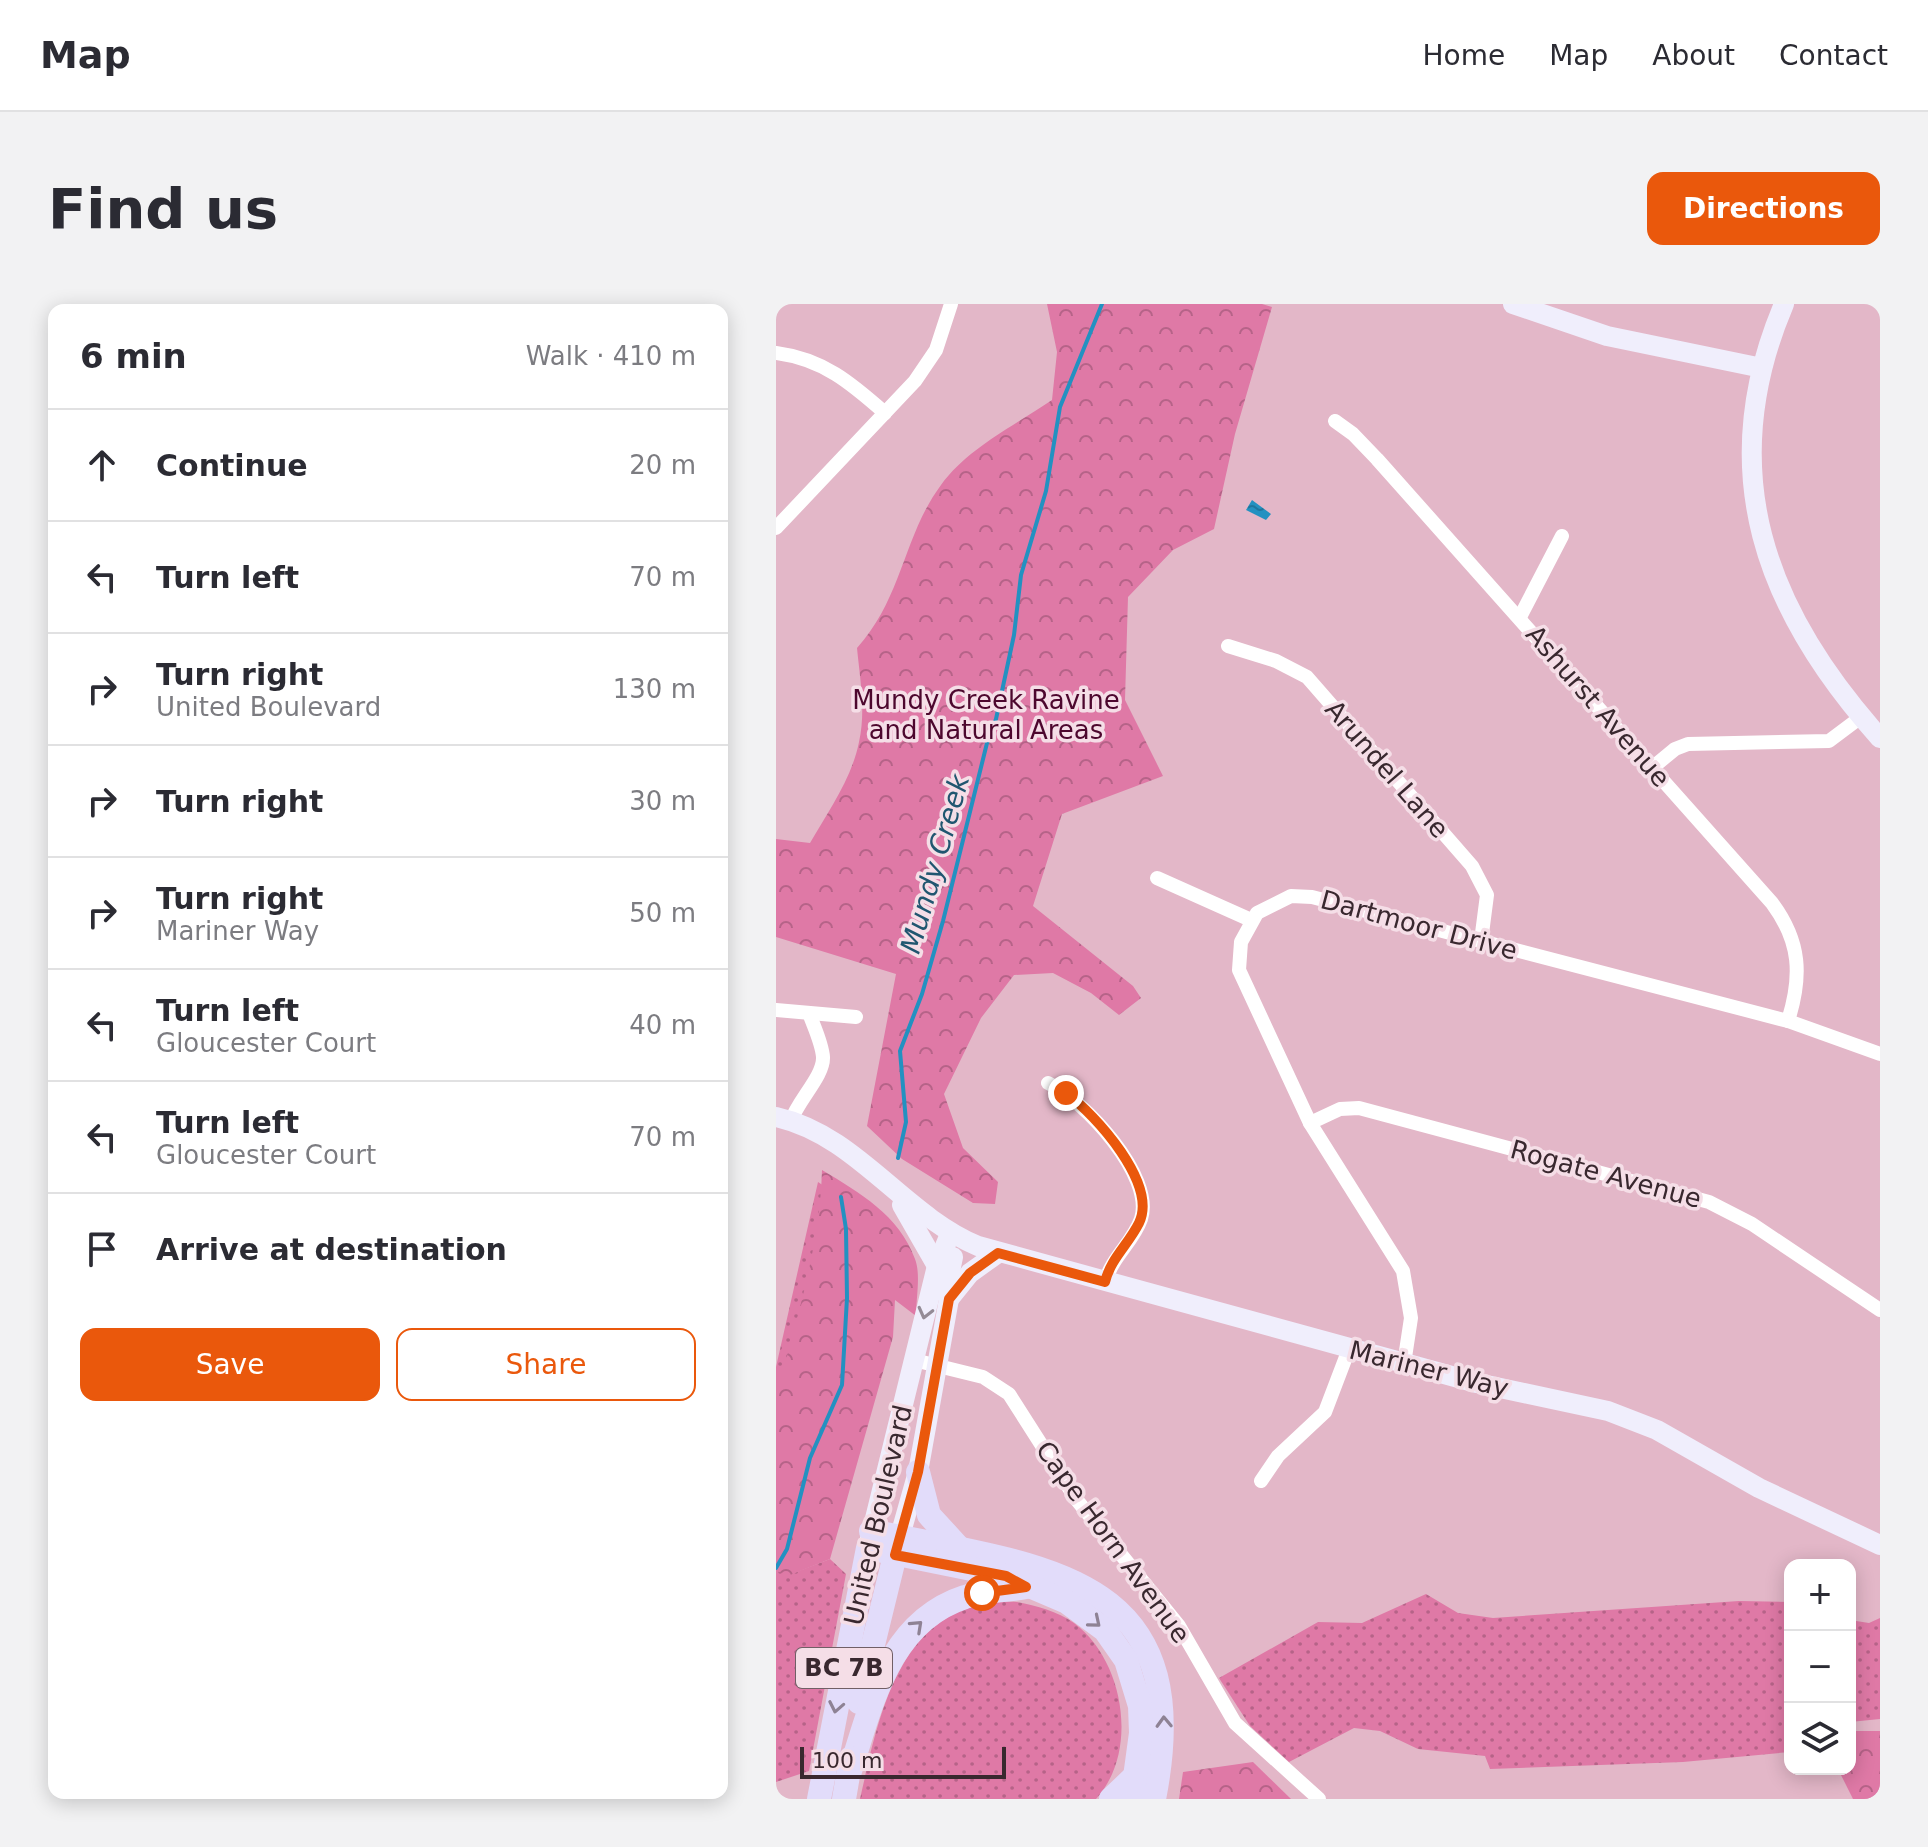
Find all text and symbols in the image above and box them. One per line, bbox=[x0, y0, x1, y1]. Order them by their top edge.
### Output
text: Map bbox=[40, 33, 131, 77]
text: Home bbox=[1422, 39, 1505, 72]
text: Map bbox=[1549, 39, 1608, 72]
text: About bbox=[1652, 39, 1735, 72]
text: Contact bbox=[1779, 39, 1888, 72]
button: Directions bbox=[1647, 172, 1880, 245]
text: Find us bbox=[48, 176, 278, 241]
text: 6 min bbox=[80, 336, 187, 376]
text: Walk · 410 m bbox=[526, 341, 696, 371]
icon: ahead bbox=[80, 443, 124, 487]
text: Continue bbox=[156, 448, 308, 483]
text: 20 m bbox=[629, 450, 696, 480]
icon: left bbox=[80, 555, 124, 599]
text: Turn left bbox=[156, 560, 299, 595]
text: 70 m bbox=[629, 562, 696, 592]
street label: Ashurst Avenue bbox=[1520, 619, 1676, 793]
text: Turn right bbox=[156, 657, 323, 692]
icon: right bbox=[80, 667, 124, 711]
text: 130 m bbox=[613, 674, 696, 704]
park label: Mundy Creek Ravine and Natural Areas bbox=[852, 685, 1120, 745]
text: United Boulevard bbox=[156, 692, 381, 722]
street label: Arundel Lane bbox=[1319, 694, 1455, 844]
water label: Mundy Creek bbox=[894, 769, 977, 957]
icon: right bbox=[80, 779, 124, 823]
text: Turn right bbox=[156, 784, 323, 819]
text: 30 m bbox=[629, 786, 696, 816]
text: Turn right bbox=[156, 881, 323, 916]
street label: Dartmoor Drive bbox=[1317, 884, 1521, 966]
icon: right bbox=[80, 891, 124, 935]
text: 50 m bbox=[629, 898, 696, 928]
text: Mariner Way bbox=[156, 916, 319, 946]
text: Turn left bbox=[156, 993, 299, 1028]
icon: left bbox=[80, 1003, 124, 1047]
text: 40 m bbox=[629, 1010, 696, 1040]
text: Gloucester Court bbox=[156, 1028, 376, 1058]
route end bbox=[1048, 1075, 1084, 1111]
text: Turn left bbox=[156, 1105, 299, 1140]
icon: left bbox=[80, 1115, 124, 1159]
text: 70 m bbox=[629, 1122, 696, 1152]
street label: Rogate Avenue bbox=[1507, 1134, 1705, 1214]
text: Gloucester Court bbox=[156, 1140, 376, 1170]
icon: arrive bbox=[80, 1227, 124, 1271]
text: Arrive at destination bbox=[156, 1232, 507, 1267]
one-way arrow bbox=[918, 1306, 935, 1319]
button: Save bbox=[80, 1328, 380, 1401]
button: Share bbox=[396, 1328, 696, 1401]
street label: Mariner Way bbox=[1346, 1335, 1512, 1403]
street label: United Boulevard bbox=[838, 1402, 918, 1628]
street label: Cape Horn Avenue bbox=[1030, 1435, 1196, 1649]
map controls bbox=[1784, 1559, 1856, 1775]
button: + bbox=[1784, 1559, 1856, 1631]
route start bbox=[964, 1575, 1000, 1611]
one-way arrow bbox=[1086, 1612, 1100, 1627]
one-way arrow bbox=[908, 1622, 923, 1636]
button: − bbox=[1784, 1631, 1856, 1703]
road number: BC 7B bbox=[796, 1648, 892, 1688]
one-way arrow bbox=[829, 1701, 846, 1714]
button: layers bbox=[1784, 1703, 1856, 1775]
one-way arrow bbox=[1155, 1715, 1172, 1728]
scale bar bbox=[800, 1743, 1006, 1779]
text: 100 m bbox=[812, 1748, 882, 1773]

